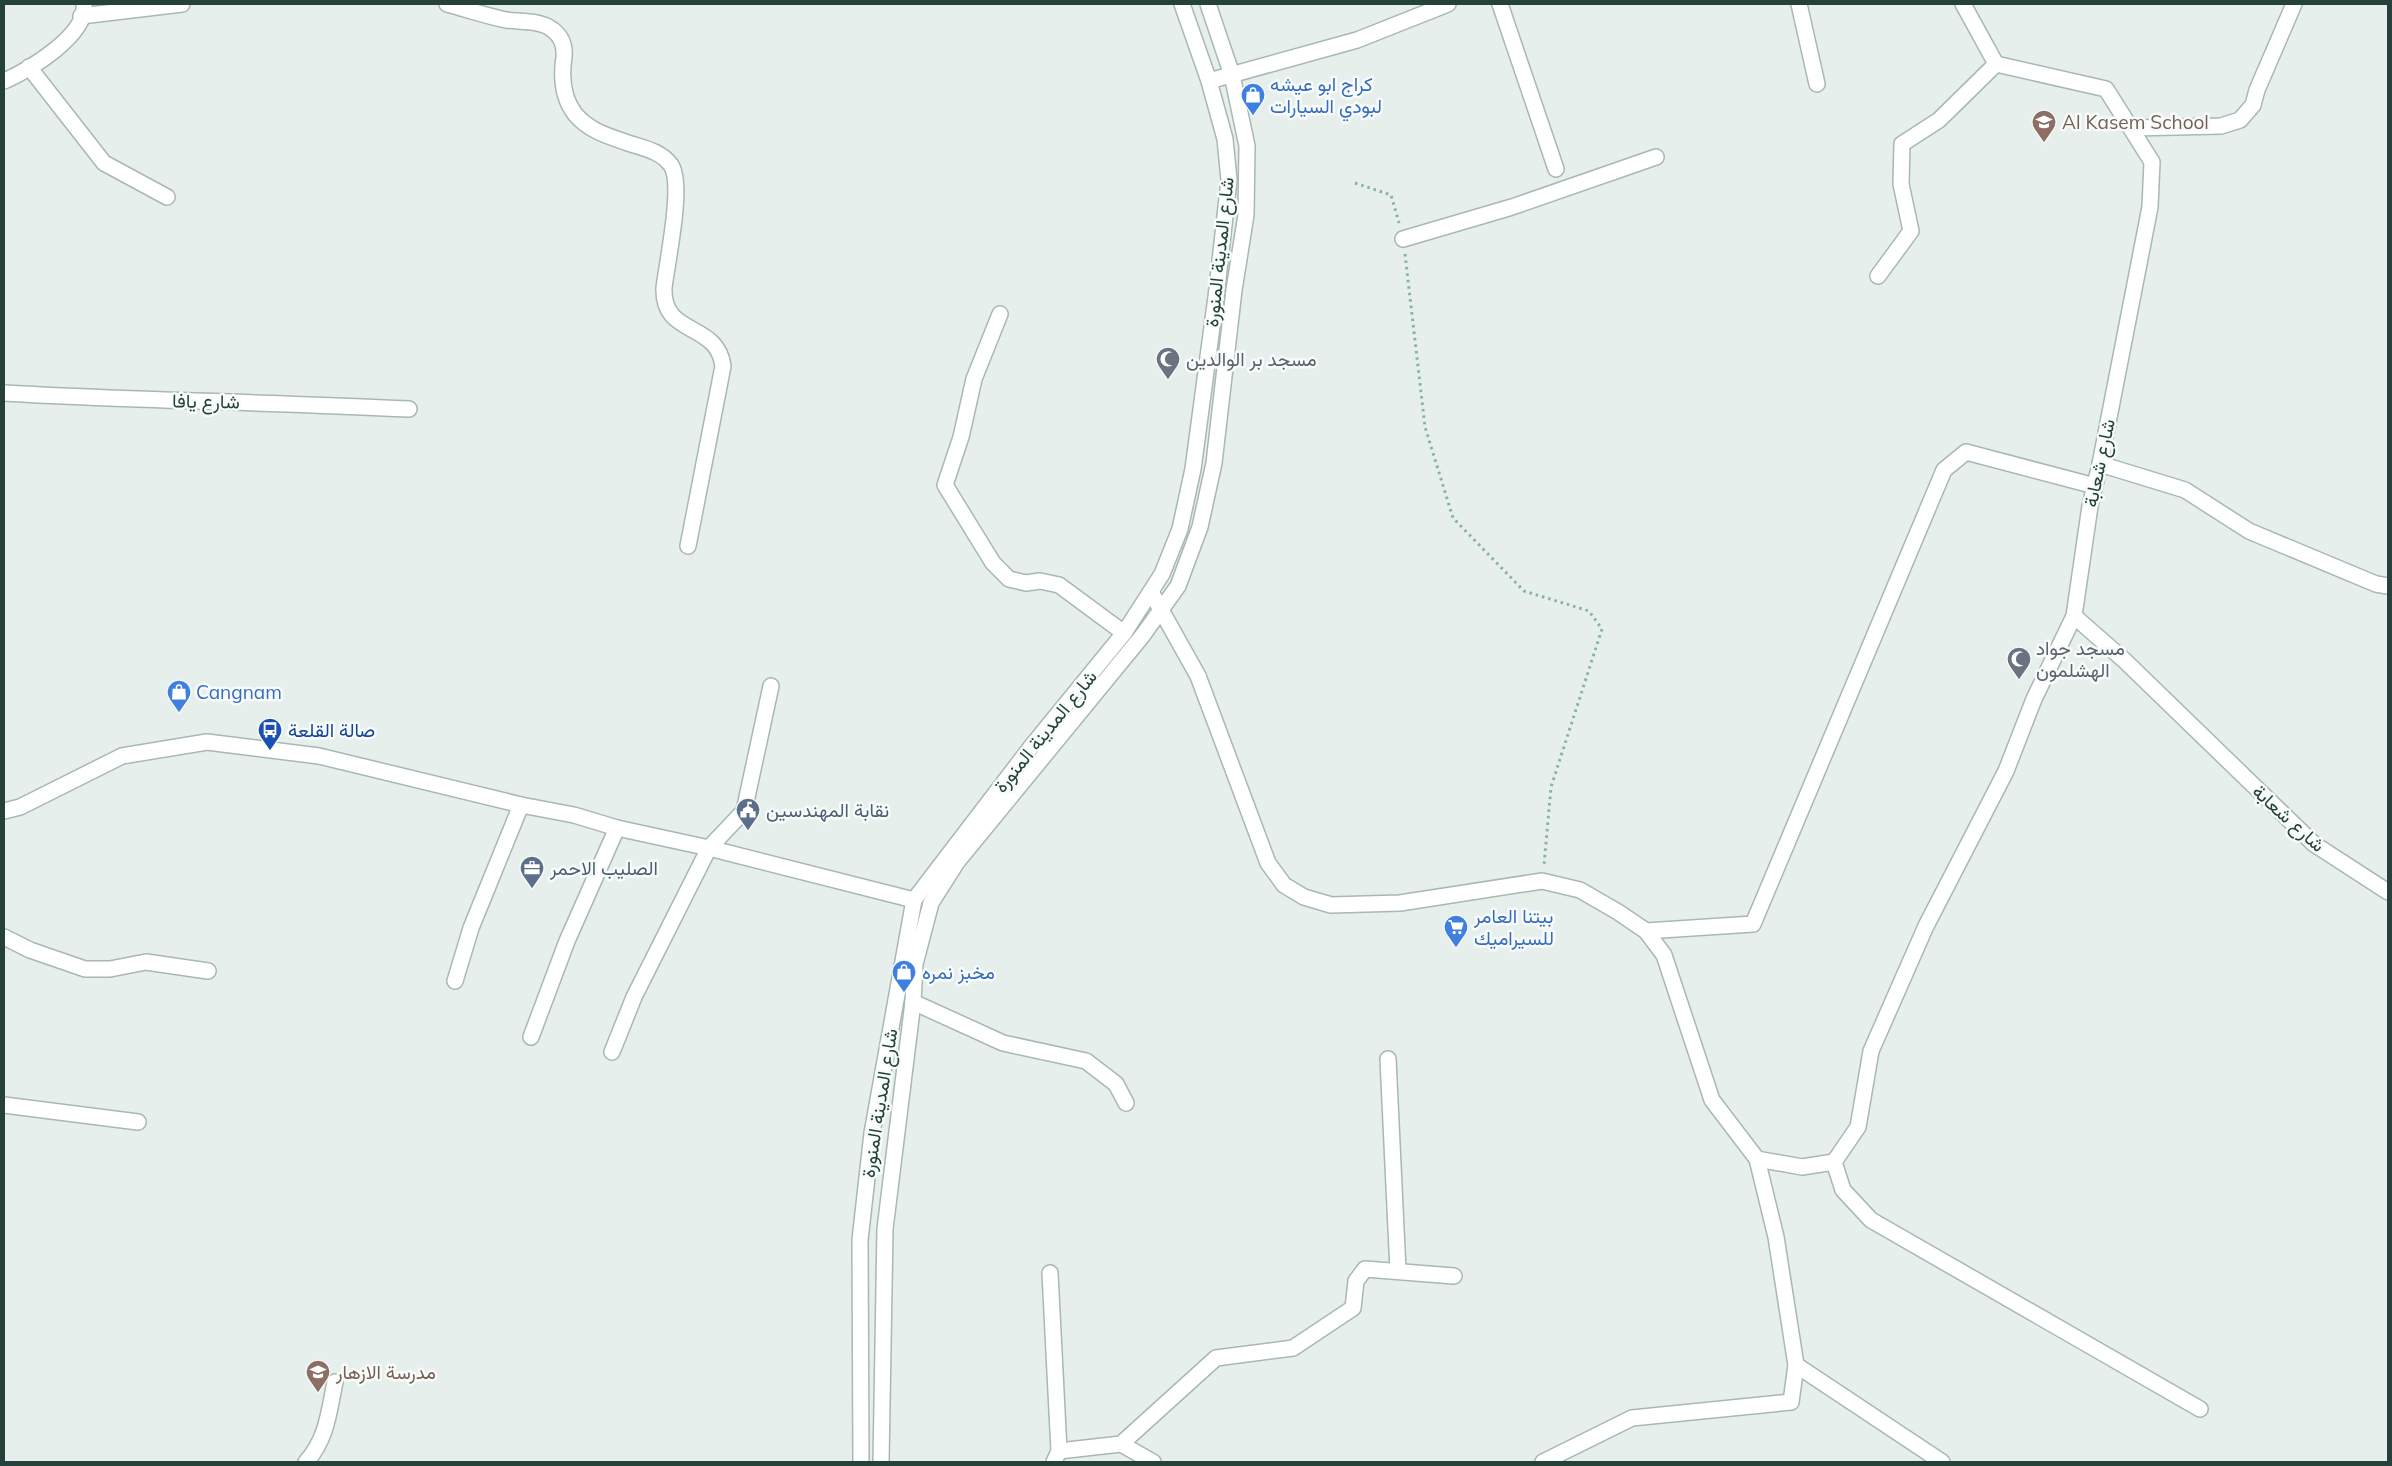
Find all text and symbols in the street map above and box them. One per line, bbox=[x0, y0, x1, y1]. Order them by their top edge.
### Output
place label: كراج ابو عيشه لبودي السيارات bbox=[1270, 72, 1382, 122]
shop icon: كراج ابو عيشه لبودي السيارات bbox=[1240, 82, 1266, 116]
school or university icon: Al Kasem School bbox=[2031, 109, 2057, 143]
place label: Al Kasem School bbox=[2062, 110, 2209, 134]
street label: شارع المدينة المنورة bbox=[1199, 176, 1240, 328]
mosque icon: مسجد بر الوالدين bbox=[1155, 346, 1181, 380]
place label: مسجد بر الوالدين bbox=[1186, 347, 1317, 371]
street label: شارع يافا bbox=[172, 388, 240, 415]
street label: شارع شعابة bbox=[2078, 417, 2121, 509]
place label: مسجد جواد الهشلمون bbox=[2036, 636, 2125, 682]
mosque icon: مسجد جواد الهشلمون bbox=[2006, 646, 2032, 680]
street label: شارع المدينة المنورة bbox=[988, 665, 1103, 798]
shop icon: Cangnam bbox=[166, 679, 192, 713]
place label: Cangnam bbox=[196, 680, 282, 704]
bus stop icon: صالة القلعة bbox=[257, 717, 283, 751]
place label: صالة القلعة bbox=[288, 718, 375, 742]
street label: شارع شعابة bbox=[2247, 779, 2330, 858]
public building icon: نقابة المهندسين bbox=[735, 797, 761, 831]
place label: نقابة المهندسين bbox=[766, 798, 889, 822]
office icon: الصليب الاحمر bbox=[519, 855, 545, 889]
place label: الصليب الاحمر bbox=[549, 856, 658, 880]
place label: بيتنا العامر للسيراميك bbox=[1473, 904, 1554, 950]
supermarket icon: بيتنا العامر للسيراميك bbox=[1443, 914, 1469, 948]
shop icon: مخبز نمره bbox=[891, 959, 917, 993]
place label: مخبز نمره bbox=[922, 960, 995, 984]
street label: شارع المدينة المنورة bbox=[855, 1027, 904, 1179]
school or university icon: مدرسة الازهار bbox=[305, 1359, 331, 1393]
place label: مدرسة الازهار bbox=[335, 1360, 436, 1384]

